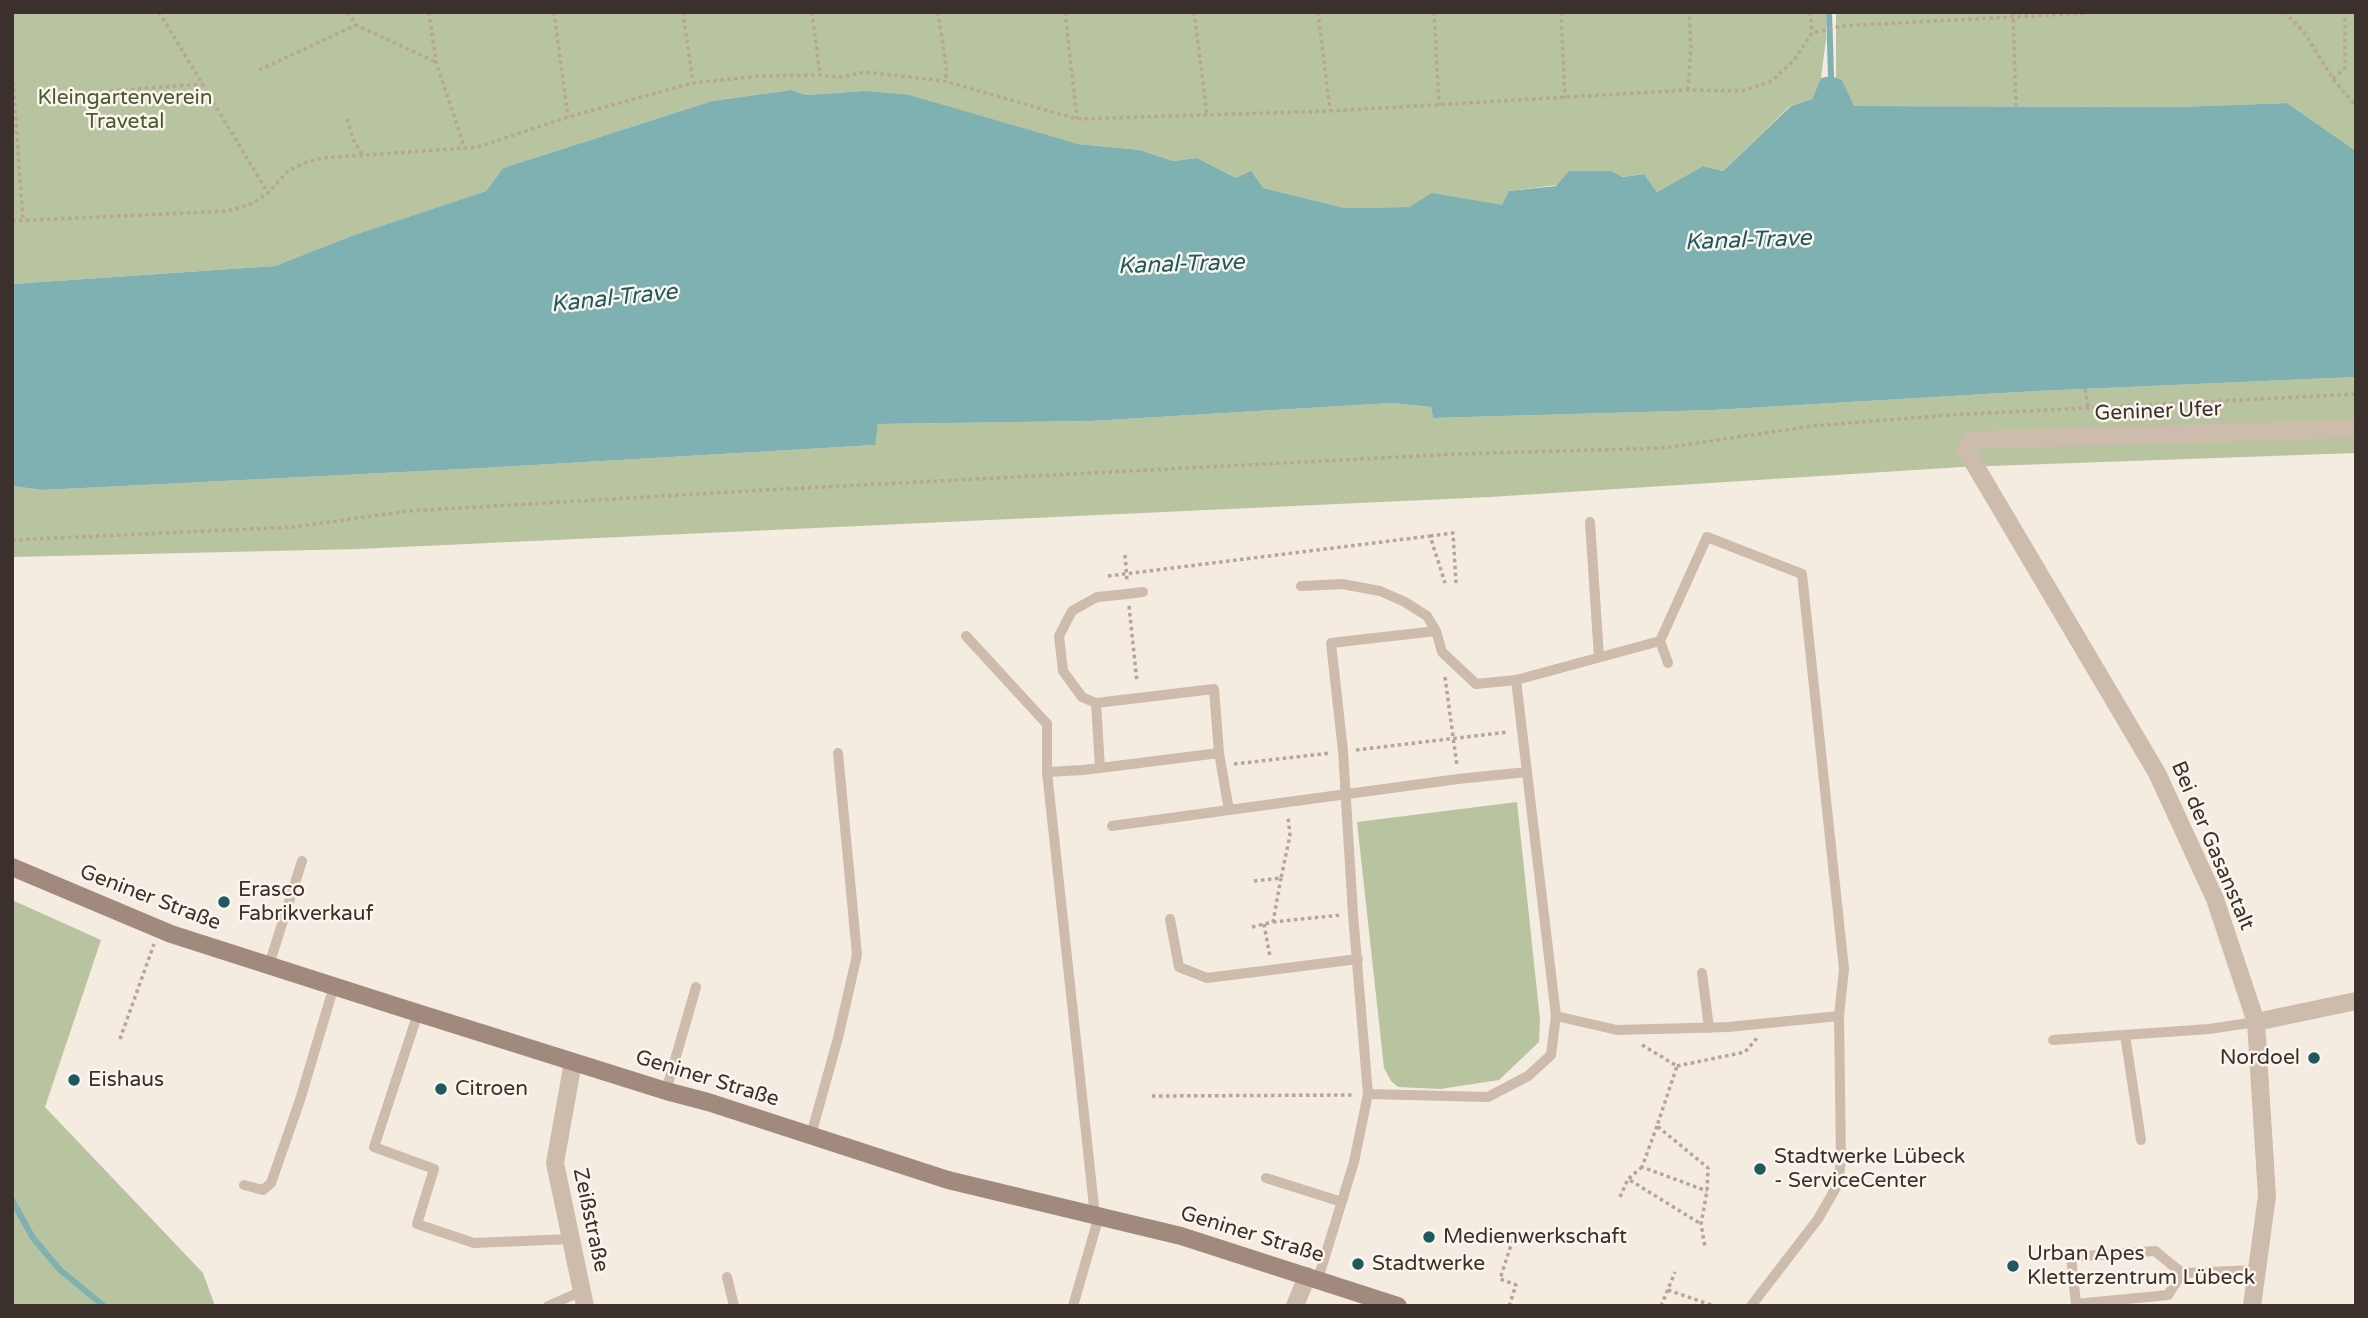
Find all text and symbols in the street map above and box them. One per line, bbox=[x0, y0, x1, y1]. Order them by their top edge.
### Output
park label: Kleingartenverein Travetal bbox=[37, 85, 213, 135]
water label: Kanal-Trave bbox=[1684, 225, 1812, 257]
water label: Kanal-Trave bbox=[1117, 249, 1245, 281]
water label: Kanal-Trave bbox=[550, 279, 678, 319]
street label: Geniner Ufer bbox=[2094, 397, 2222, 427]
street label: Bei der Gasanstalt bbox=[2165, 758, 2259, 934]
street label: Geniner Straße bbox=[76, 860, 224, 936]
place label: Erasco Fabrikverkauf bbox=[238, 877, 374, 927]
marker: Erasco Fabrikverkauf bbox=[216, 894, 232, 910]
street label: Geniner Straße bbox=[632, 1045, 782, 1113]
place label: Nordoel bbox=[2220, 1045, 2300, 1071]
marker: Nordoel bbox=[2306, 1050, 2322, 1066]
place label: Eishaus bbox=[88, 1067, 164, 1093]
marker: Eishaus bbox=[66, 1072, 82, 1088]
place label: Citroen bbox=[455, 1076, 528, 1102]
marker: Citroen bbox=[433, 1081, 449, 1097]
place label: Stadtwerke Lübeck - ServiceCenter bbox=[1774, 1144, 1965, 1194]
marker: Stadtwerke Lübeck - ServiceCenter bbox=[1752, 1161, 1768, 1177]
street label: Zeißstraße bbox=[567, 1166, 613, 1274]
street label: Geniner Straße bbox=[1177, 1201, 1327, 1269]
place label: Medienwerkschaft bbox=[1443, 1224, 1627, 1250]
marker: Medienwerkschaft bbox=[1421, 1229, 1437, 1245]
place label: Urban Apes Kletterzentrum Lübeck bbox=[2027, 1241, 2255, 1291]
place label: Stadtwerke bbox=[1372, 1251, 1485, 1277]
marker: Stadtwerke bbox=[1350, 1256, 1366, 1272]
marker: Urban Apes Kletterzentrum Lübeck bbox=[2005, 1258, 2021, 1274]

